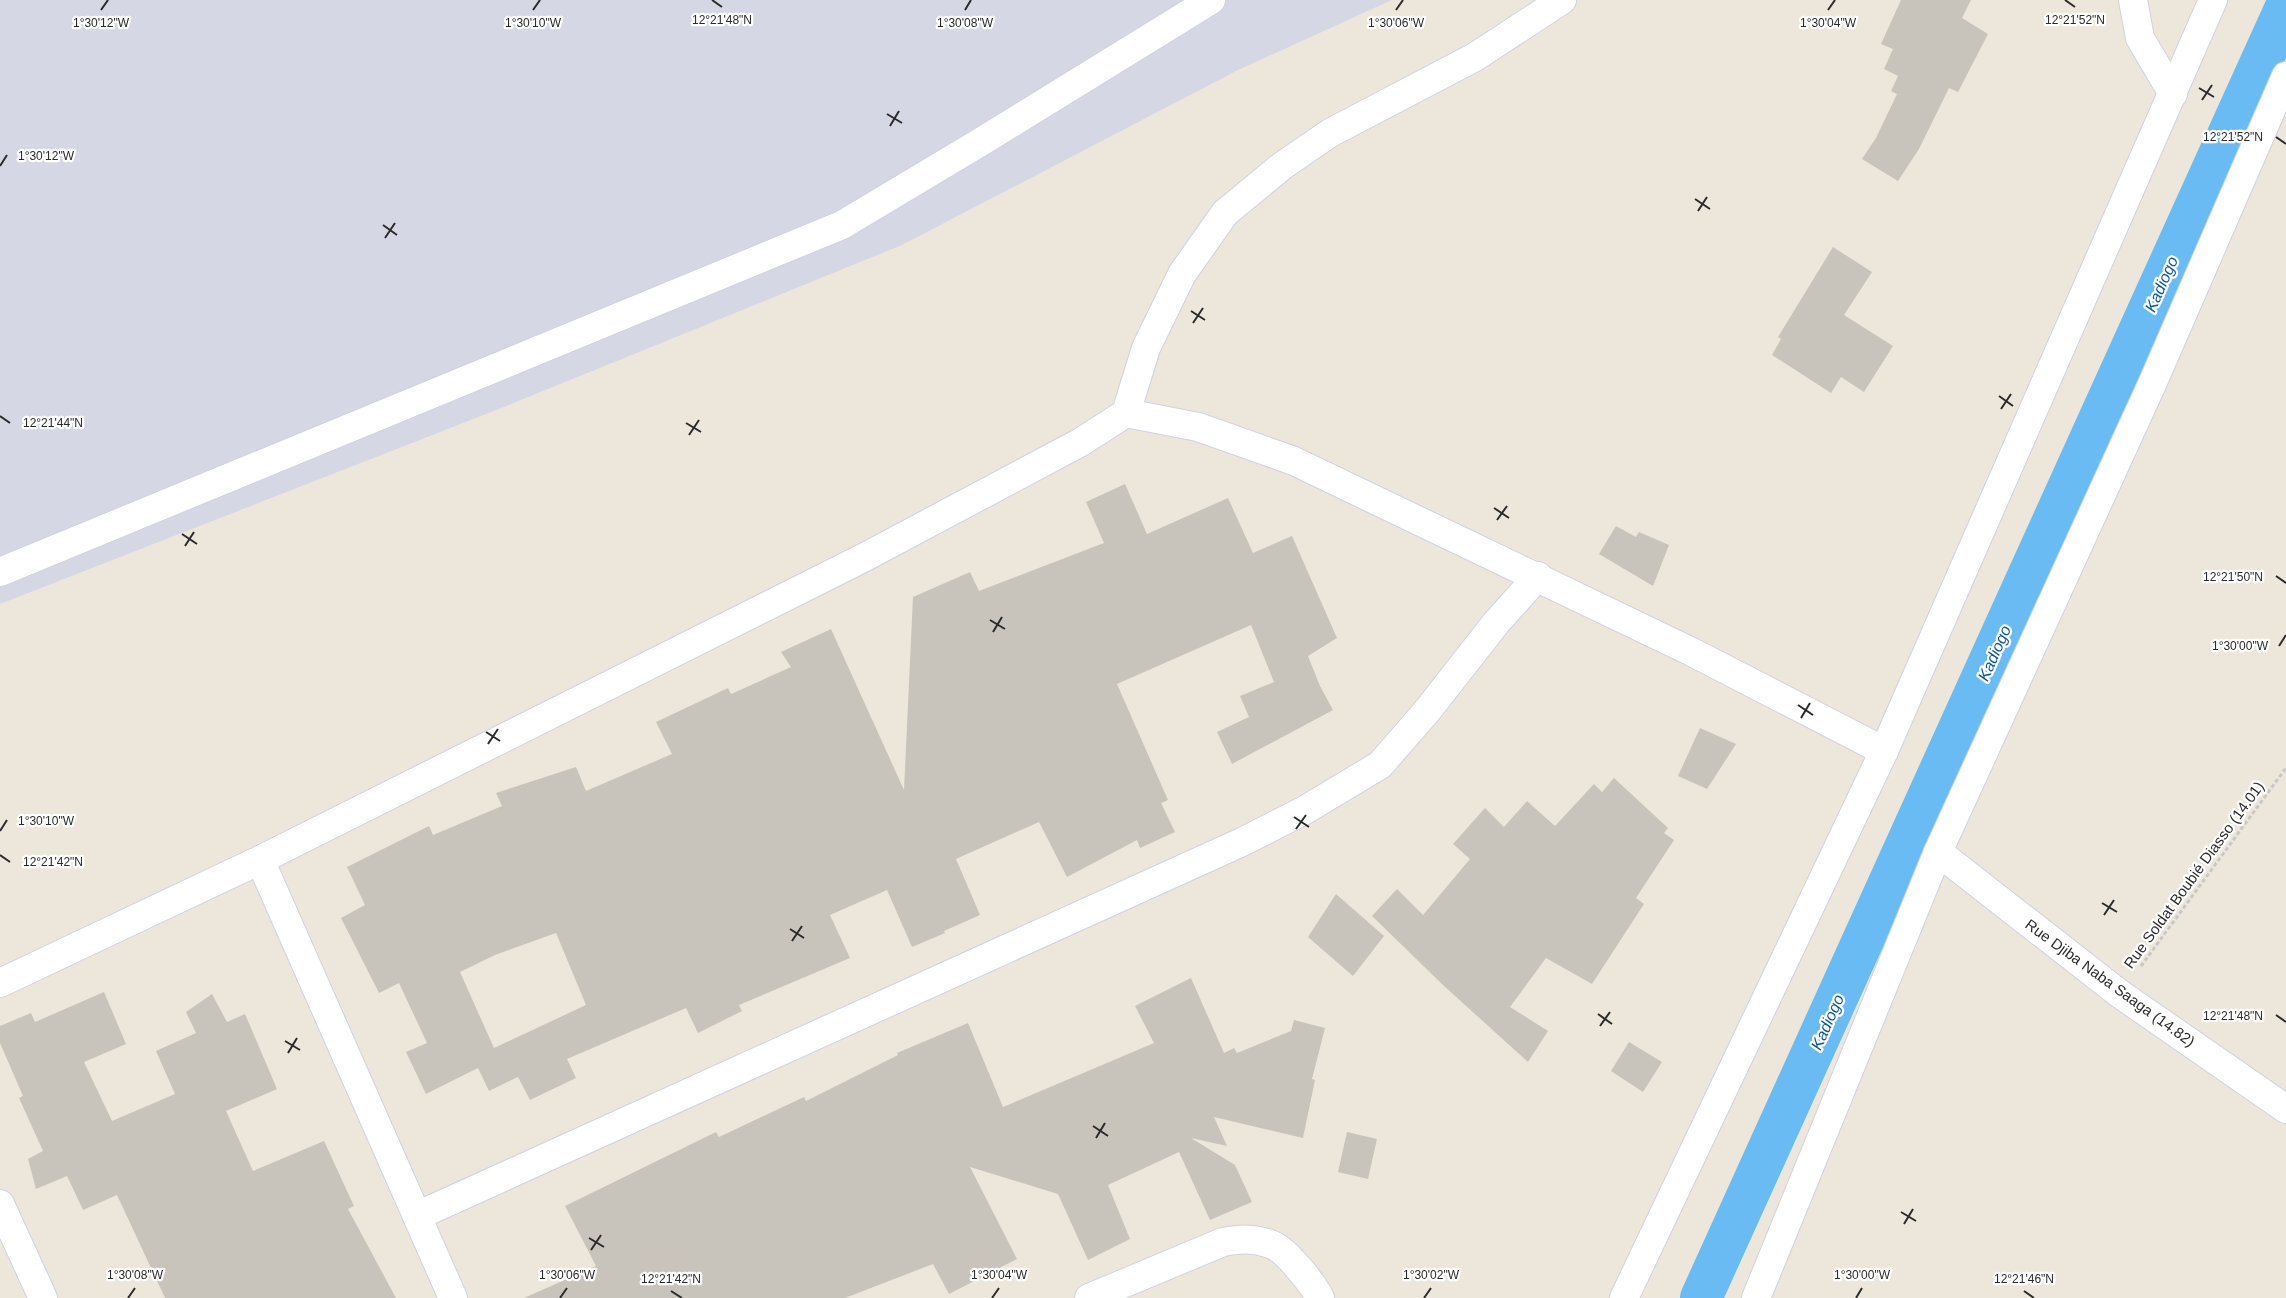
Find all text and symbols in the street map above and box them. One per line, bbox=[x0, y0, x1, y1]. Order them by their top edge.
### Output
text: 12°21'48"N bbox=[692, 13, 752, 27]
text: 12°21'52"N bbox=[2045, 13, 2105, 27]
text: 1°30'12"W bbox=[73, 16, 130, 30]
text: 1°30'10"W bbox=[505, 16, 562, 30]
text: 1°30'08"W bbox=[937, 16, 994, 30]
text: 1°30'06"W bbox=[1368, 16, 1425, 30]
text: 1°30'04"W bbox=[1800, 16, 1857, 30]
text: 12°21'52"N bbox=[2203, 130, 2263, 144]
text: 1°30'12"W bbox=[18, 149, 75, 163]
water label: Kadiogo bbox=[2142, 254, 2181, 314]
text: 12°21'44"N bbox=[23, 416, 83, 430]
text: 12°21'50"N bbox=[2203, 570, 2263, 584]
water label: Kadiogo bbox=[1975, 623, 2014, 683]
text: 1°30'00"W bbox=[2212, 639, 2269, 653]
street label: Rue Soldat Boubié Diasso (14.01) bbox=[2120, 778, 2267, 971]
text: 1°30'10"W bbox=[18, 814, 75, 828]
text: 12°21'42"N bbox=[23, 855, 83, 869]
street label: Rue Djiba Naba Saaga (14.82) bbox=[2022, 915, 2198, 1050]
water label: Kadiogo bbox=[1808, 992, 1847, 1052]
text: 12°21'48"N bbox=[2203, 1009, 2263, 1023]
text: 1°30'08"W bbox=[107, 1268, 164, 1282]
text: 1°30'06"W bbox=[539, 1268, 596, 1282]
text: 1°30'04"W bbox=[971, 1268, 1028, 1282]
text: 1°30'02"W bbox=[1403, 1268, 1460, 1282]
text: 1°30'00"W bbox=[1834, 1268, 1891, 1282]
text: 12°21'42"N bbox=[641, 1272, 701, 1286]
text: 12°21'46"N bbox=[1994, 1272, 2054, 1286]

